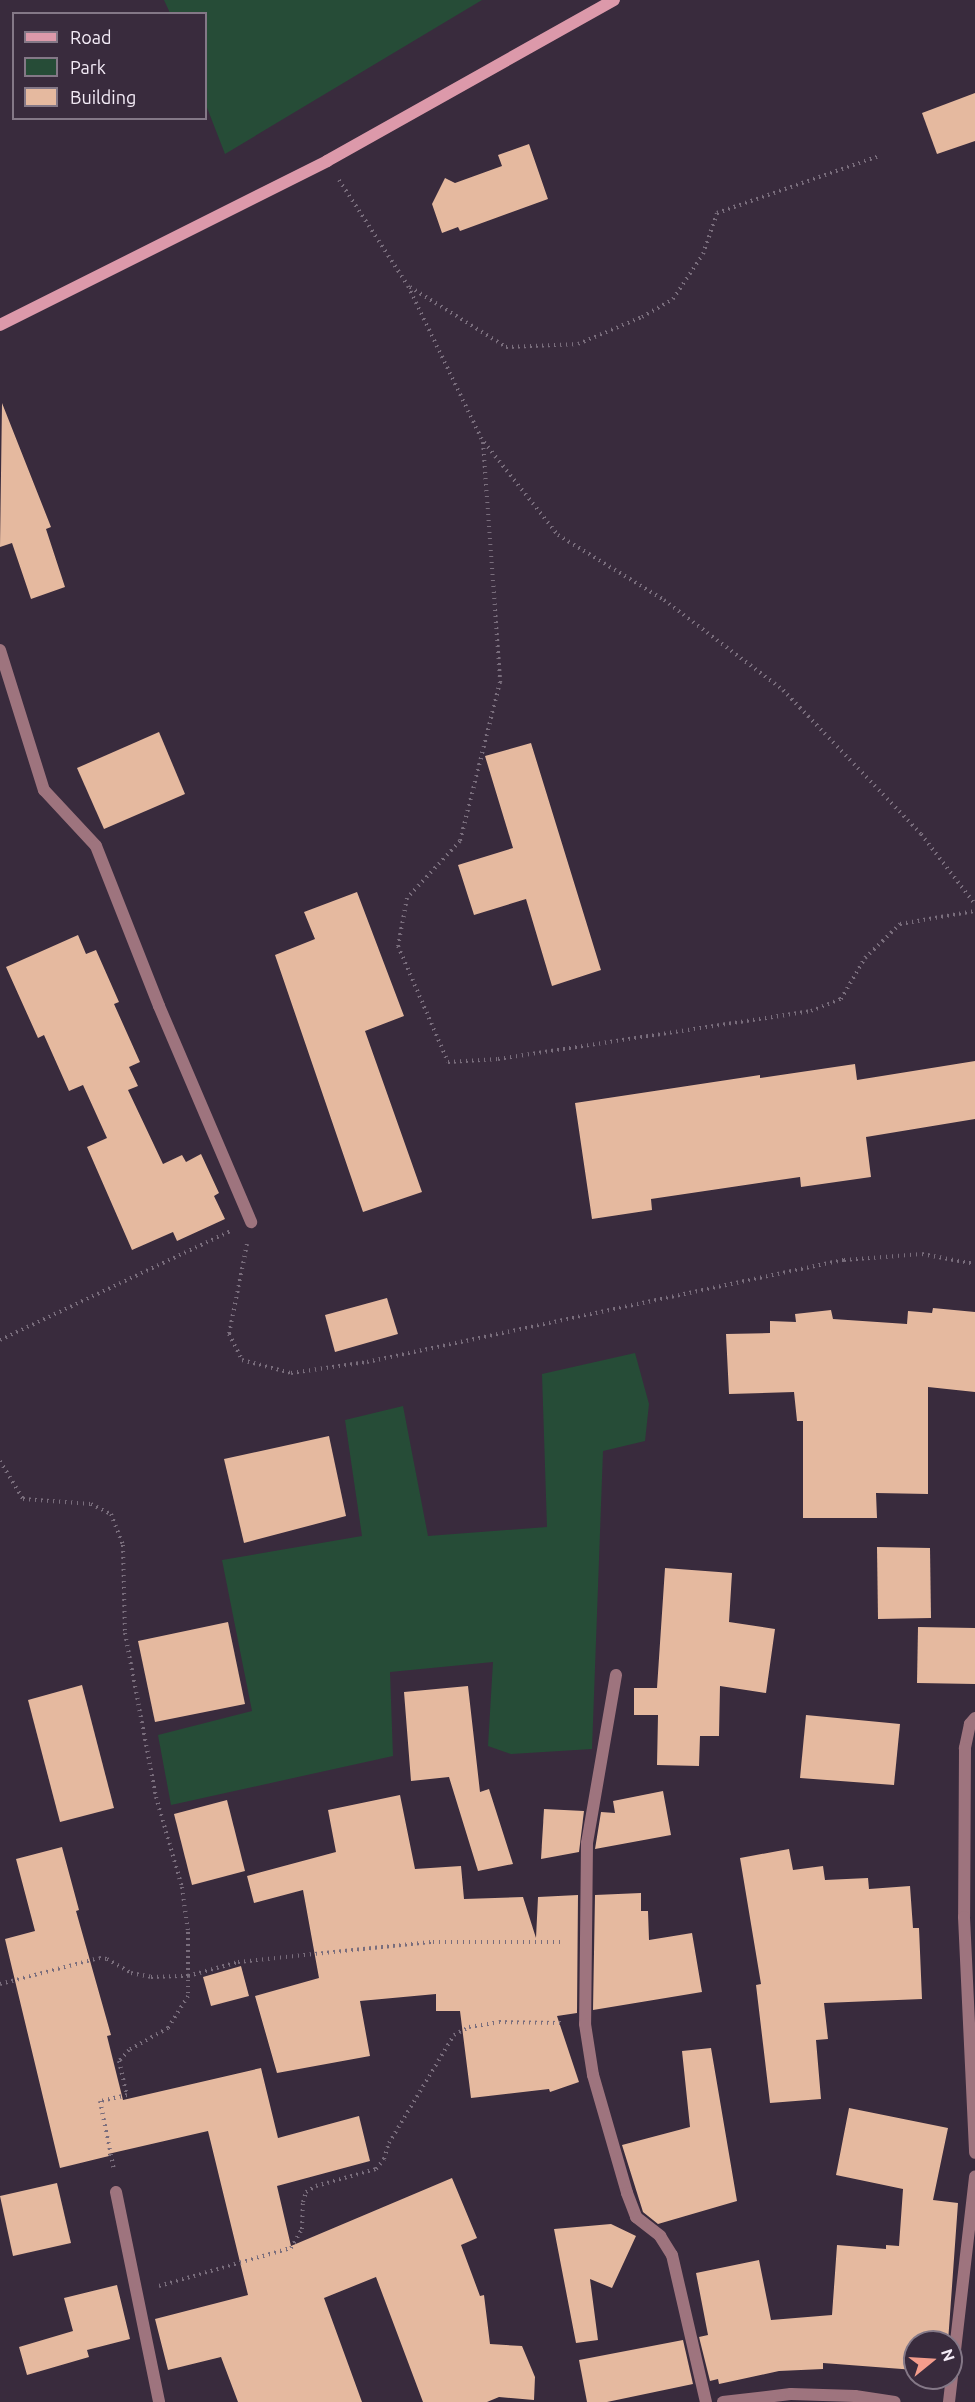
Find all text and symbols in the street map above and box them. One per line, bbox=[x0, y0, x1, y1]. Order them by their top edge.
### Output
legend bbox=[12, 12, 207, 120]
text: Road bbox=[70, 27, 112, 47]
text: Park bbox=[70, 57, 106, 77]
text: Building bbox=[70, 87, 136, 107]
north arrow bbox=[903, 2330, 963, 2390]
text: N bbox=[938, 2347, 959, 2364]

